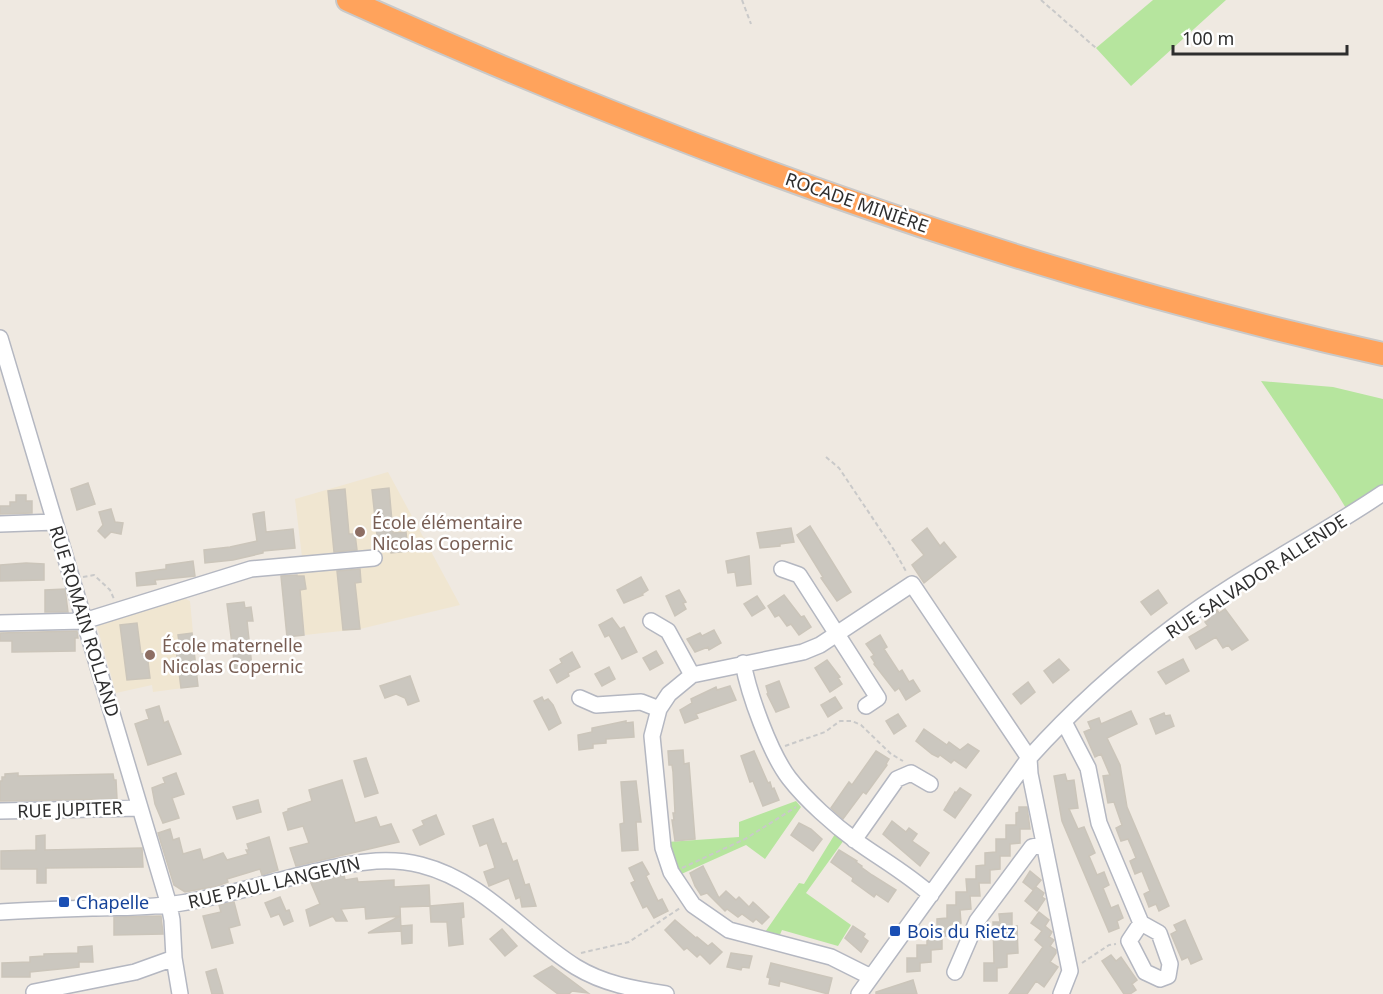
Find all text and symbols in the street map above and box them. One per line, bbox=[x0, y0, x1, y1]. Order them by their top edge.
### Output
scale bar bbox=[1173, 18, 1347, 56]
text: 100 m bbox=[1182, 26, 1234, 50]
street label: ROCADE MINIÈRE bbox=[782, 166, 932, 238]
street label: RUE SALVADOR ALLENDE bbox=[1161, 508, 1351, 644]
place label: École élémentaire Nicolas Copernic bbox=[372, 510, 523, 555]
street label: RUE ROMAIN ROLLAND bbox=[44, 522, 126, 720]
marker: École élémentaire Nicolas Copernic bbox=[353, 525, 367, 539]
place label: École maternelle Nicolas Copernic bbox=[162, 633, 304, 678]
marker: École maternelle Nicolas Copernic bbox=[143, 648, 157, 662]
street label: RUE JUPITER bbox=[17, 795, 123, 823]
street label: RUE PAUL LANGEVIN bbox=[185, 850, 363, 914]
place label: Chapelle bbox=[76, 890, 149, 914]
marker: Chapelle bbox=[57, 895, 71, 909]
place label: Bois du Rietz bbox=[907, 919, 1015, 943]
marker: Bois du Rietz bbox=[888, 924, 902, 938]

